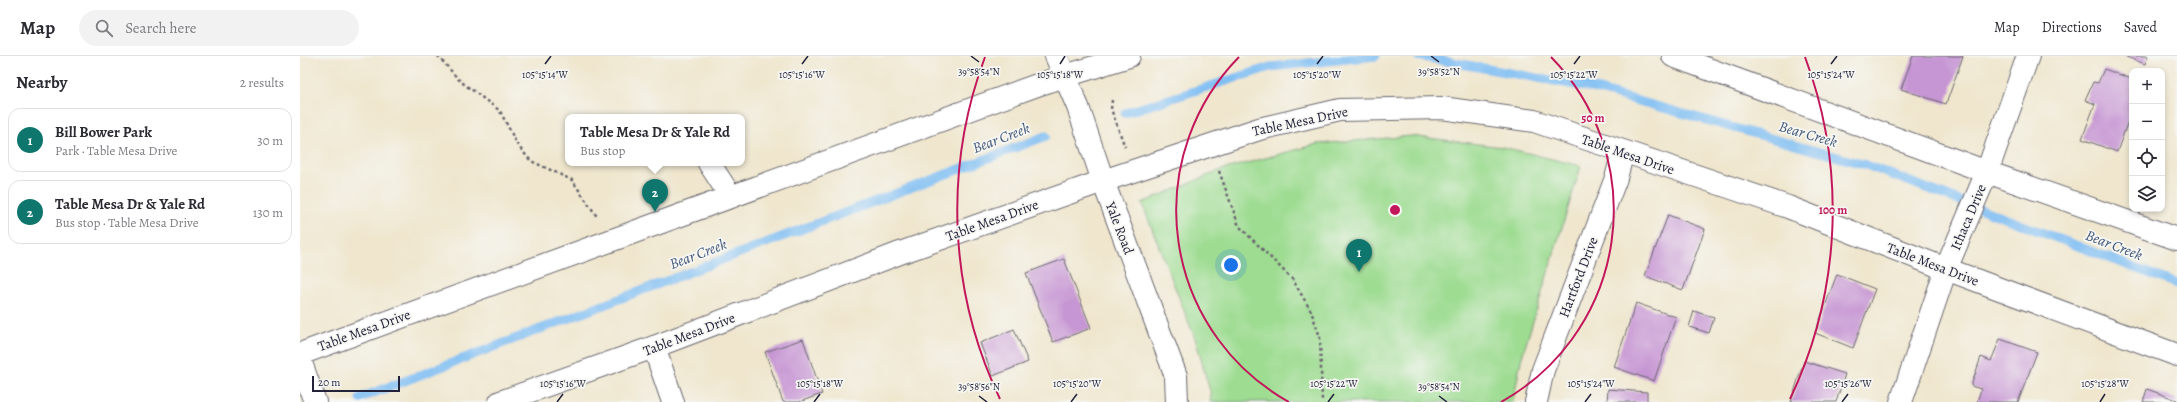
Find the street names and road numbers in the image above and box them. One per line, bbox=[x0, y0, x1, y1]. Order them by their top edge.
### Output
street label: Table Mesa Drive bbox=[1251, 102, 1350, 141]
street label: Table Mesa Drive bbox=[1579, 130, 1677, 179]
street label: Ithaca Drive bbox=[1946, 181, 1991, 253]
street label: Table Mesa Drive bbox=[943, 195, 1041, 246]
street label: Yale Road bbox=[1100, 198, 1138, 258]
street label: Hartford Drive bbox=[1554, 234, 1603, 320]
street label: Table Mesa Drive bbox=[1884, 238, 1982, 291]
street label: Table Mesa Drive bbox=[315, 305, 413, 356]
street label: Table Mesa Drive bbox=[640, 308, 738, 361]

